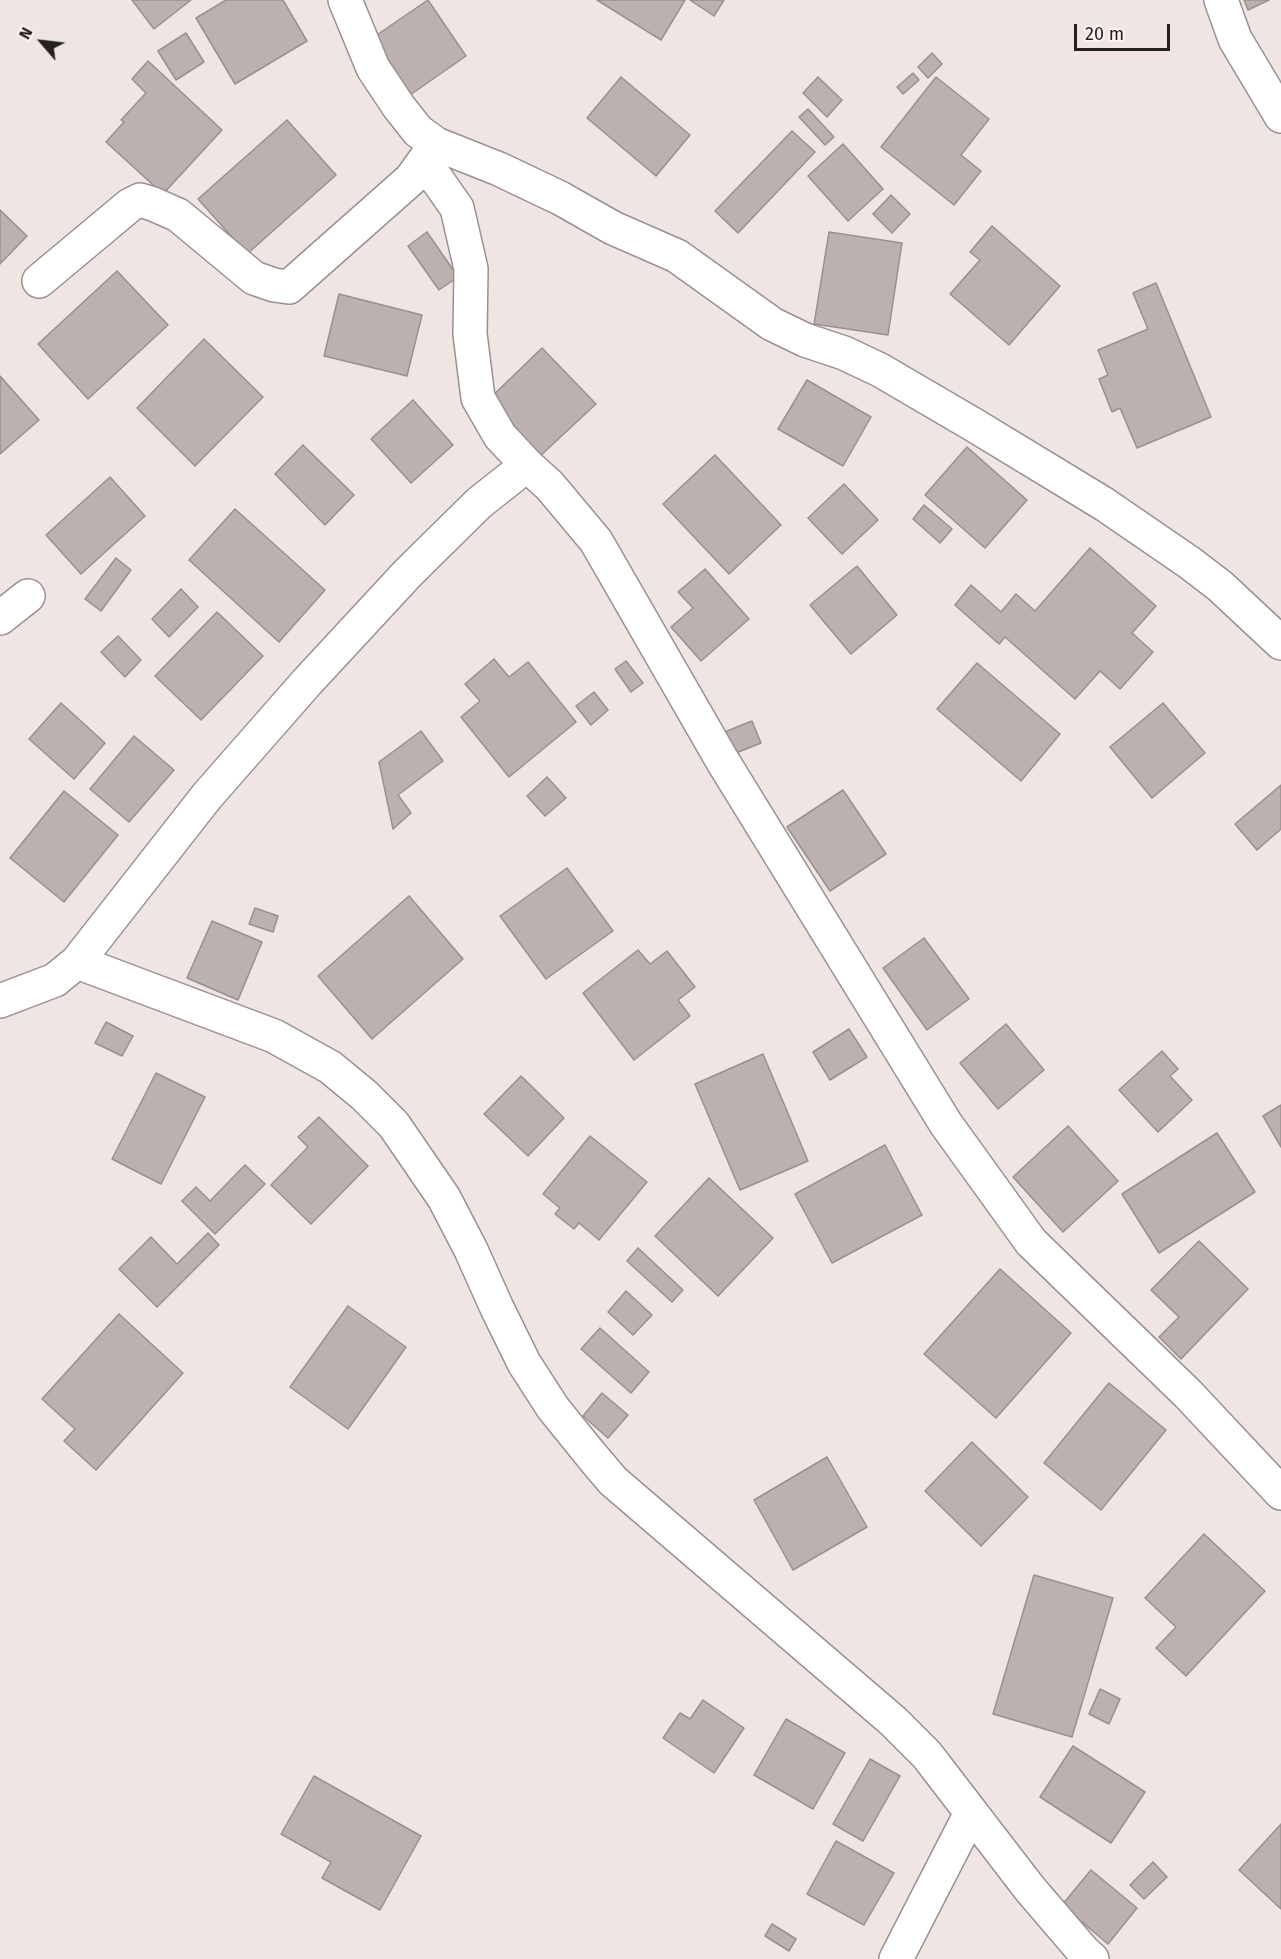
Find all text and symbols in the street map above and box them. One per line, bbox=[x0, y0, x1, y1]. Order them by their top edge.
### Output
north arrow bbox=[12, 12, 72, 72]
scale bar bbox=[1077, 12, 1173, 50]
text: 20 m bbox=[1085, 23, 1124, 45]
text: N bbox=[15, 24, 37, 42]

